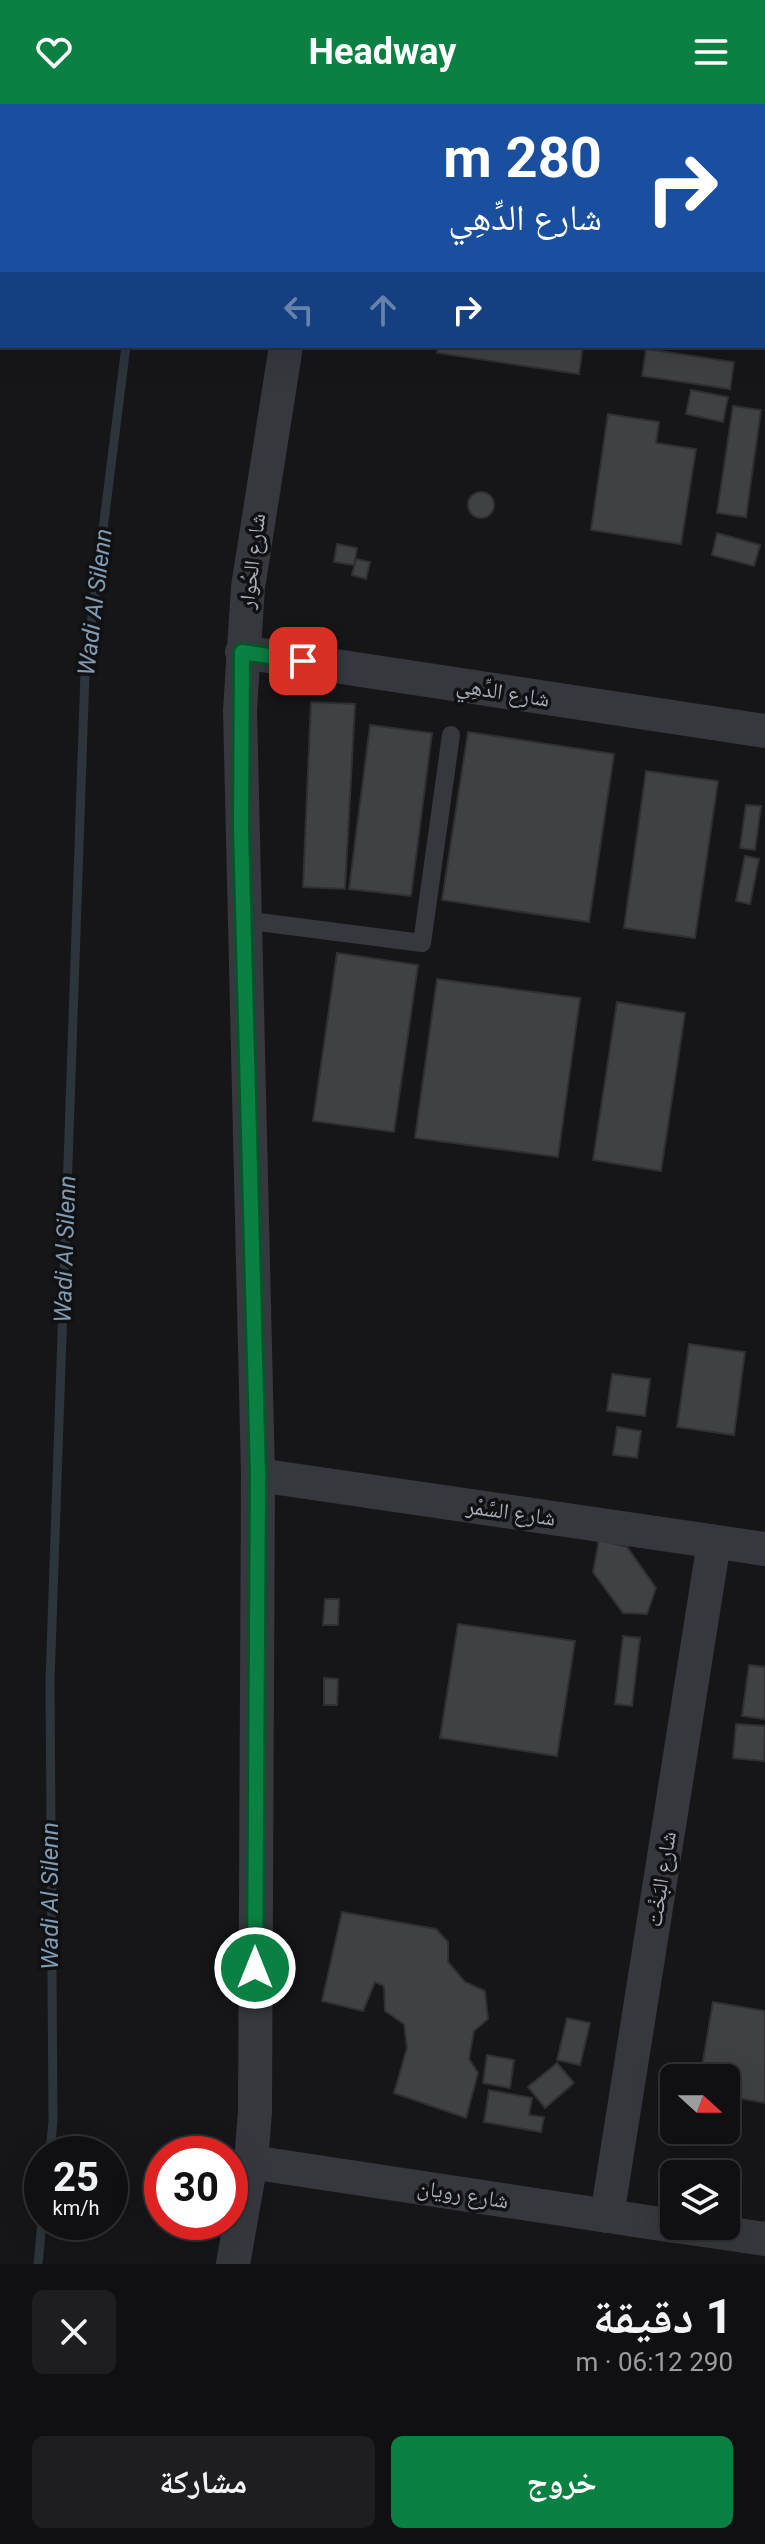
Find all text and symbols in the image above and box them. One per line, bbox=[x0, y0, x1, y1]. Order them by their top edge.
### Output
icon: heart bbox=[32, 30, 76, 74]
icon: menu bbox=[689, 30, 733, 74]
text: Headway bbox=[309, 31, 456, 73]
text: 280 m bbox=[443, 125, 602, 191]
icon: right bbox=[630, 136, 734, 240]
text: شارع الدِّهِي bbox=[448, 197, 602, 239]
icon: left bbox=[277, 288, 321, 332]
icon: ahead bbox=[361, 288, 405, 332]
icon: right bbox=[445, 288, 489, 332]
street label: شارع الحُوار bbox=[234, 512, 271, 611]
water label: Wadi Al Silenn bbox=[72, 527, 118, 677]
pin bbox=[269, 627, 337, 695]
icon: arrive bbox=[281, 639, 325, 683]
street label: شارع الدِّهِي bbox=[454, 672, 551, 716]
water label: Wadi Al Silenn bbox=[48, 1175, 82, 1323]
street label: شارع السَّمْر bbox=[464, 1493, 557, 1532]
water label: Wadi Al Silenn bbox=[36, 1822, 64, 1970]
street label: شارع البَخْت bbox=[641, 1830, 682, 1929]
position arrow bbox=[213, 1926, 297, 2010]
north arrow bbox=[660, 2064, 740, 2144]
map controls bbox=[660, 2064, 740, 2240]
speed limit sign: 30 bbox=[144, 2136, 248, 2240]
text: 25 bbox=[53, 2154, 99, 2201]
button: layers bbox=[660, 2160, 740, 2240]
street label: شارع رويان bbox=[415, 2174, 510, 2215]
text: km/h bbox=[53, 2196, 99, 2220]
text: 1 دقيقة bbox=[593, 2288, 733, 2345]
button: close bbox=[32, 2290, 116, 2374]
text: 290 m · 06:12 bbox=[575, 2347, 733, 2377]
button: مشاركة bbox=[32, 2436, 375, 2528]
button: خروج bbox=[391, 2436, 733, 2528]

